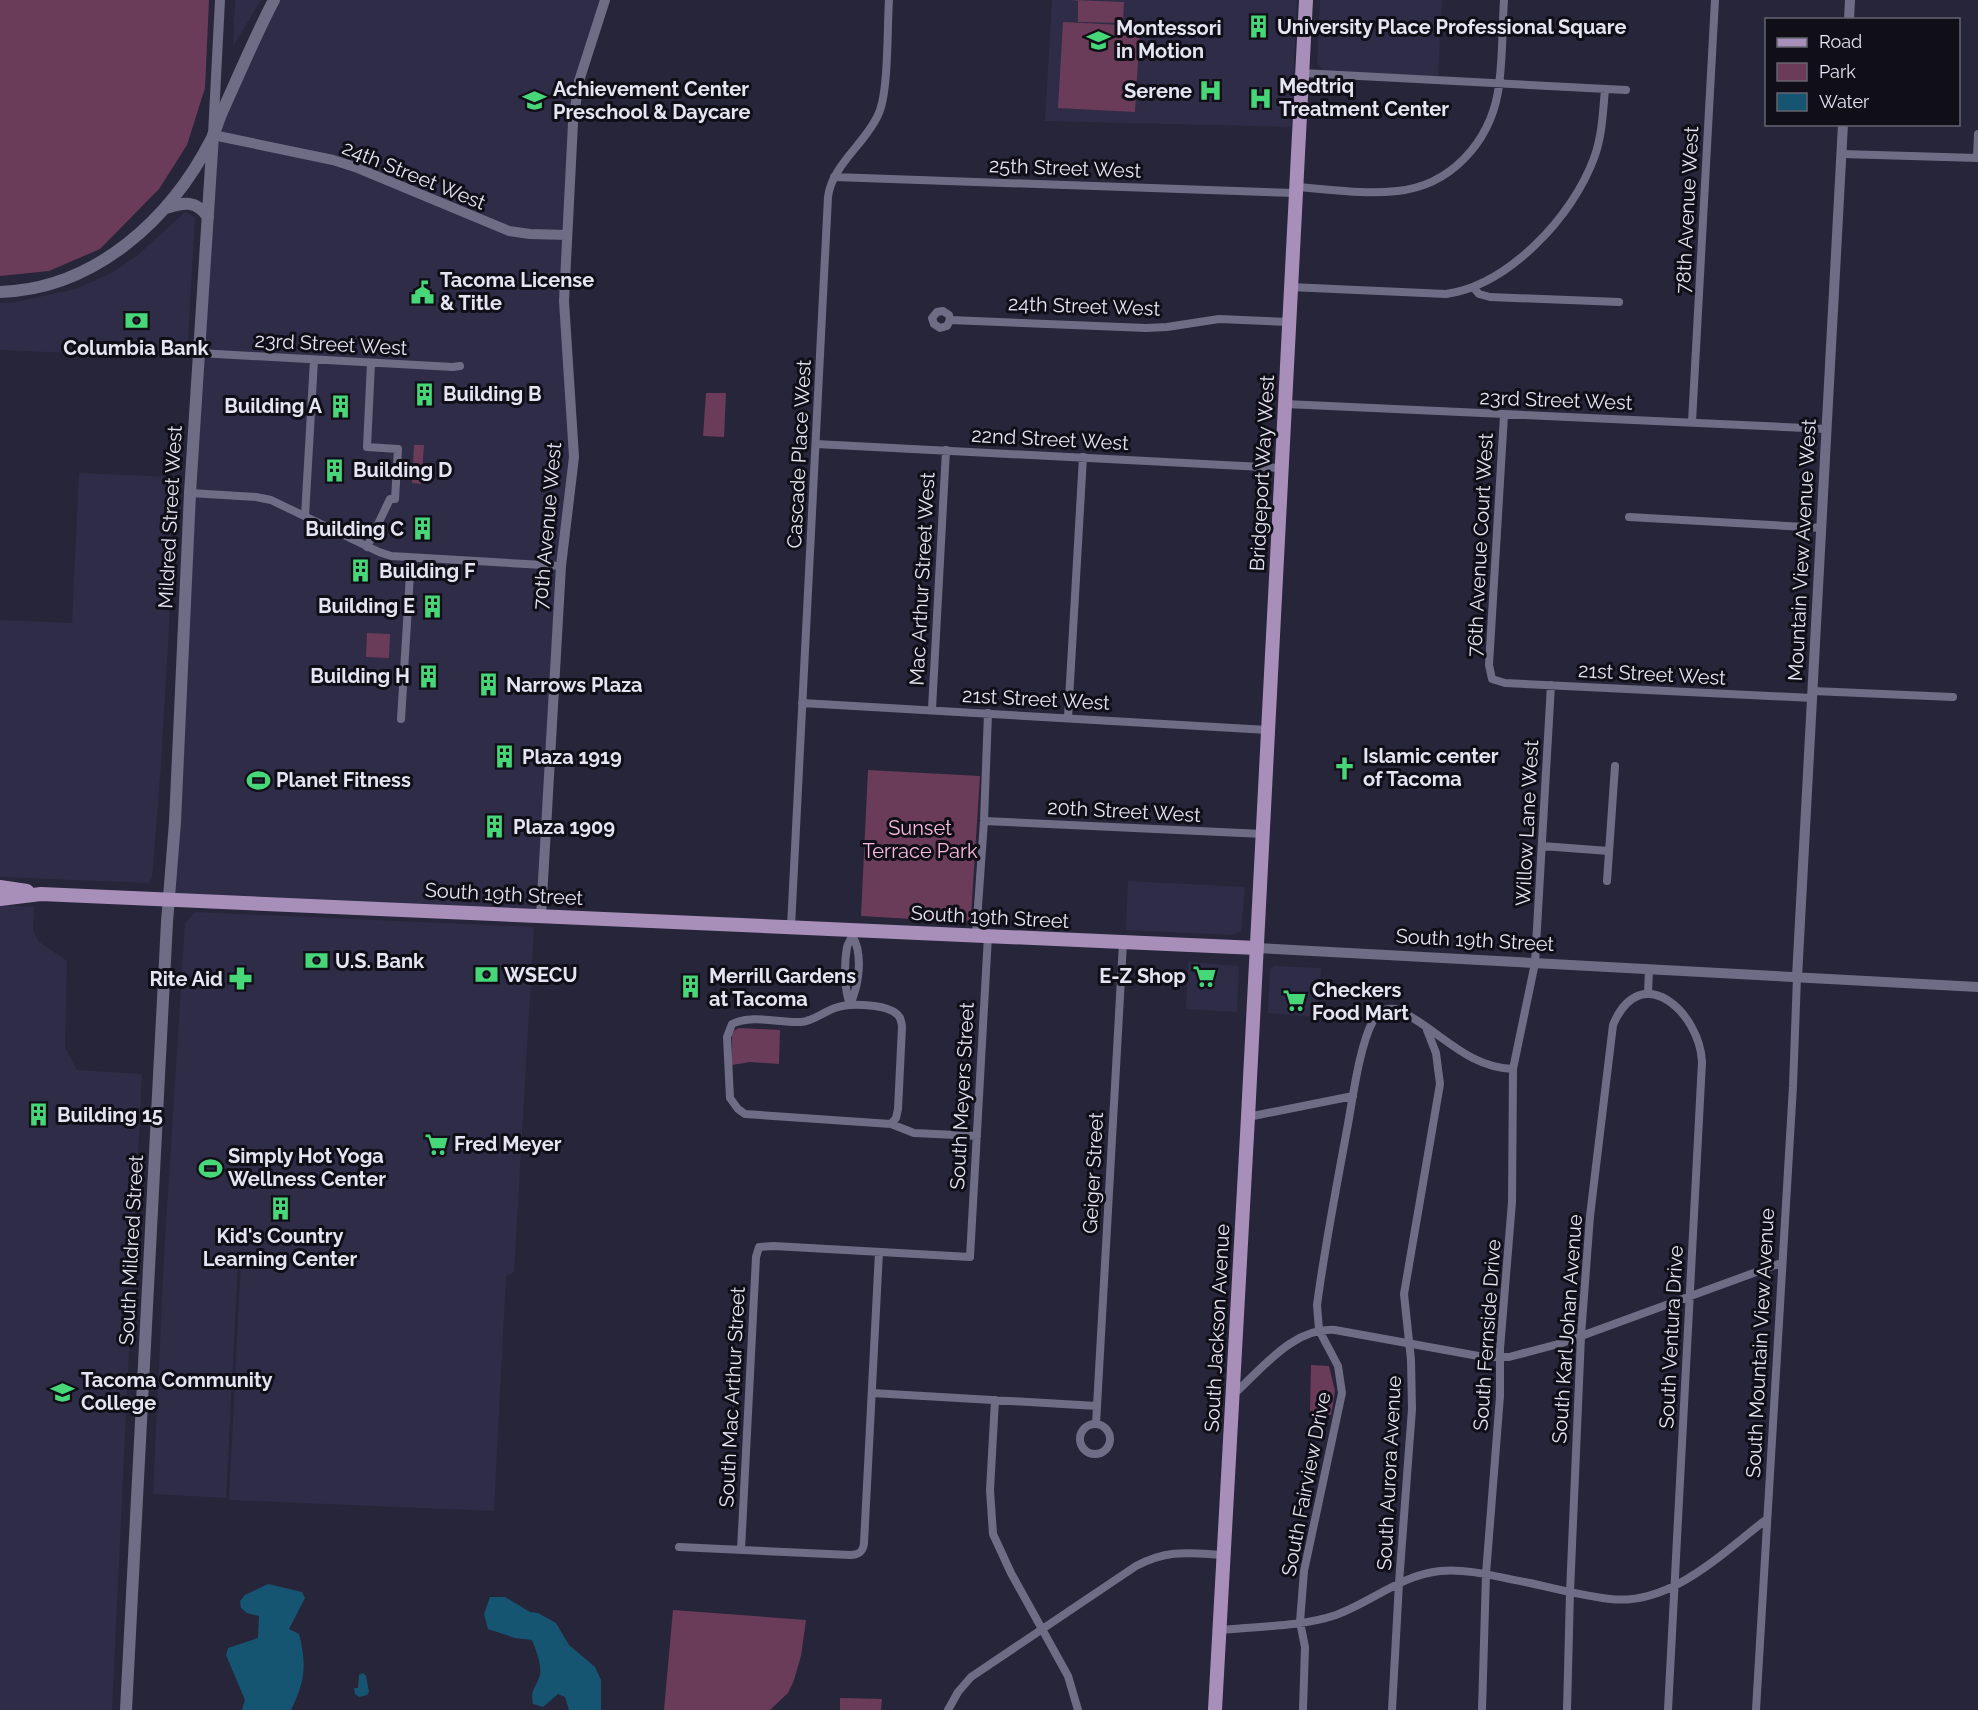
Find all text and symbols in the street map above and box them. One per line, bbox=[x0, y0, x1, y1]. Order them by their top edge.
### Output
building icon: University Place Professional Square bbox=[1246, 14, 1272, 40]
place label: University Place Professional Square bbox=[1277, 15, 1626, 39]
place label: Montessori in Motion bbox=[1116, 16, 1222, 63]
legend bbox=[1765, 18, 1960, 126]
school or university icon: Montessori in Motion bbox=[1085, 27, 1111, 53]
text: Road bbox=[1819, 31, 1862, 52]
text: Park bbox=[1819, 61, 1856, 82]
place label: Medtriq Treatment Center bbox=[1279, 74, 1449, 121]
place label: Achievement Center Preschool & Daycare bbox=[553, 77, 750, 124]
hospital icon: Serene bbox=[1197, 78, 1223, 104]
place label: Serene bbox=[1124, 79, 1192, 103]
hospital icon: Medtriq Treatment Center bbox=[1248, 85, 1274, 111]
school or university icon: Achievement Center Preschool & Daycare bbox=[522, 87, 548, 113]
text: Water bbox=[1819, 91, 1870, 112]
street label: 78th Avenue West bbox=[1671, 125, 1703, 294]
street label: 24th Street West bbox=[339, 135, 489, 215]
street label: 25th Street West bbox=[988, 153, 1142, 183]
place label: Tacoma License & Title bbox=[440, 268, 594, 315]
public building icon: Tacoma License & Title bbox=[409, 279, 435, 305]
street label: 24th Street West bbox=[1007, 291, 1161, 321]
bank icon: Columbia Bank bbox=[123, 307, 149, 333]
street label: 23rd Street West bbox=[254, 328, 408, 360]
place label: Columbia Bank bbox=[63, 336, 210, 360]
street label: Cascade Place West bbox=[782, 359, 816, 549]
street label: Bridgeport Way West bbox=[1245, 374, 1279, 572]
building icon: Building B bbox=[412, 381, 438, 407]
place label: Building B bbox=[443, 382, 542, 406]
street label: 23rd Street West bbox=[1479, 385, 1633, 415]
building icon: Building A bbox=[327, 393, 353, 419]
place label: Building A bbox=[224, 394, 323, 418]
street label: Mountain View Avenue West bbox=[1783, 418, 1821, 682]
street label: 22nd Street West bbox=[971, 423, 1130, 455]
street label: Mildred Street West bbox=[153, 425, 187, 609]
street label: 76th Avenue Court West bbox=[1462, 432, 1498, 658]
street label: 70th Avenue West bbox=[528, 441, 566, 611]
building icon: Building D bbox=[322, 457, 348, 483]
place label: Building D bbox=[353, 458, 452, 482]
street label: Mac Arthur Street West bbox=[904, 471, 940, 686]
building icon: Building C bbox=[409, 516, 435, 542]
place label: Building C bbox=[305, 517, 404, 541]
building icon: Building F bbox=[348, 558, 374, 584]
place label: Building F bbox=[379, 559, 476, 583]
building icon: Building E bbox=[420, 593, 446, 619]
place label: Building E bbox=[318, 594, 415, 618]
street label: 21st Street West bbox=[1577, 658, 1727, 690]
building icon: Building H bbox=[415, 663, 441, 689]
place label: Building H bbox=[310, 664, 410, 688]
building icon: Narrows Plaza bbox=[475, 672, 501, 698]
place label: Narrows Plaza bbox=[506, 673, 643, 697]
street label: 21st Street West bbox=[961, 683, 1111, 715]
street label: Willow Lane West bbox=[1511, 739, 1543, 907]
building icon: Plaza 1919 bbox=[491, 744, 517, 770]
place label: Islamic center of Tacoma bbox=[1363, 744, 1499, 791]
place label: Plaza 1919 bbox=[522, 745, 622, 769]
church icon: Islamic center of Tacoma bbox=[1332, 755, 1358, 781]
sports icon: Planet Fitness bbox=[245, 767, 271, 793]
place label: Planet Fitness bbox=[276, 768, 411, 792]
street label: 20th Street West bbox=[1047, 795, 1202, 827]
building icon: Plaza 1909 bbox=[482, 814, 508, 840]
place label: Plaza 1909 bbox=[513, 815, 615, 839]
park label: Sunset Terrace Park bbox=[862, 816, 978, 863]
street label: South 19th Street bbox=[424, 878, 584, 910]
street label: South 19th Street bbox=[910, 901, 1070, 933]
street label: South 19th Street bbox=[1395, 924, 1555, 956]
bank icon: U.S. Bank bbox=[304, 948, 330, 974]
place label: U.S. Bank bbox=[335, 949, 425, 973]
bank icon: WSECU bbox=[473, 962, 499, 988]
place label: WSECU bbox=[504, 963, 577, 987]
supermarket icon: E-Z Shop bbox=[1191, 963, 1217, 989]
place label: Merrill Gardens at Tacoma bbox=[709, 964, 856, 1011]
place label: E-Z Shop bbox=[1099, 964, 1186, 988]
pharmacy icon: Rite Aid bbox=[228, 966, 254, 992]
place label: Rite Aid bbox=[150, 967, 223, 991]
building icon: Merrill Gardens at Tacoma bbox=[678, 974, 704, 1000]
place label: Checkers Food Mart bbox=[1312, 978, 1409, 1025]
supermarket icon: Checkers Food Mart bbox=[1281, 988, 1307, 1014]
street label: South Meyers Street bbox=[945, 1001, 979, 1190]
building icon: Building 15 bbox=[26, 1102, 52, 1128]
place label: Building 15 bbox=[57, 1103, 163, 1127]
street label: Geiger Street bbox=[1078, 1111, 1108, 1234]
supermarket icon: Fred Meyer bbox=[423, 1131, 449, 1157]
place label: Fred Meyer bbox=[454, 1132, 562, 1156]
place label: Simply Hot Yoga Wellness Center bbox=[228, 1144, 386, 1191]
street label: South Mildred Street bbox=[114, 1154, 148, 1346]
sports icon: Simply Hot Yoga Wellness Center bbox=[197, 1155, 223, 1181]
building icon: Kid's Country Learning Center bbox=[267, 1196, 293, 1222]
street label: South Mountain View Avenue bbox=[1741, 1207, 1779, 1478]
street label: South Karl Johan Avenue bbox=[1547, 1213, 1587, 1444]
street label: South Jackson Avenue bbox=[1200, 1223, 1234, 1433]
place label: Kid's Country Learning Center bbox=[203, 1224, 358, 1271]
street label: South Fernside Drive bbox=[1468, 1238, 1506, 1432]
street label: South Ventura Drive bbox=[1654, 1244, 1688, 1429]
street label: South Mac Arthur Street bbox=[714, 1286, 750, 1508]
place label: Tacoma Community College bbox=[81, 1368, 273, 1415]
street label: South Aurora Avenue bbox=[1372, 1375, 1406, 1571]
school or university icon: Tacoma Community College bbox=[50, 1379, 76, 1405]
street label: South Fairview Drive bbox=[1276, 1390, 1336, 1578]

